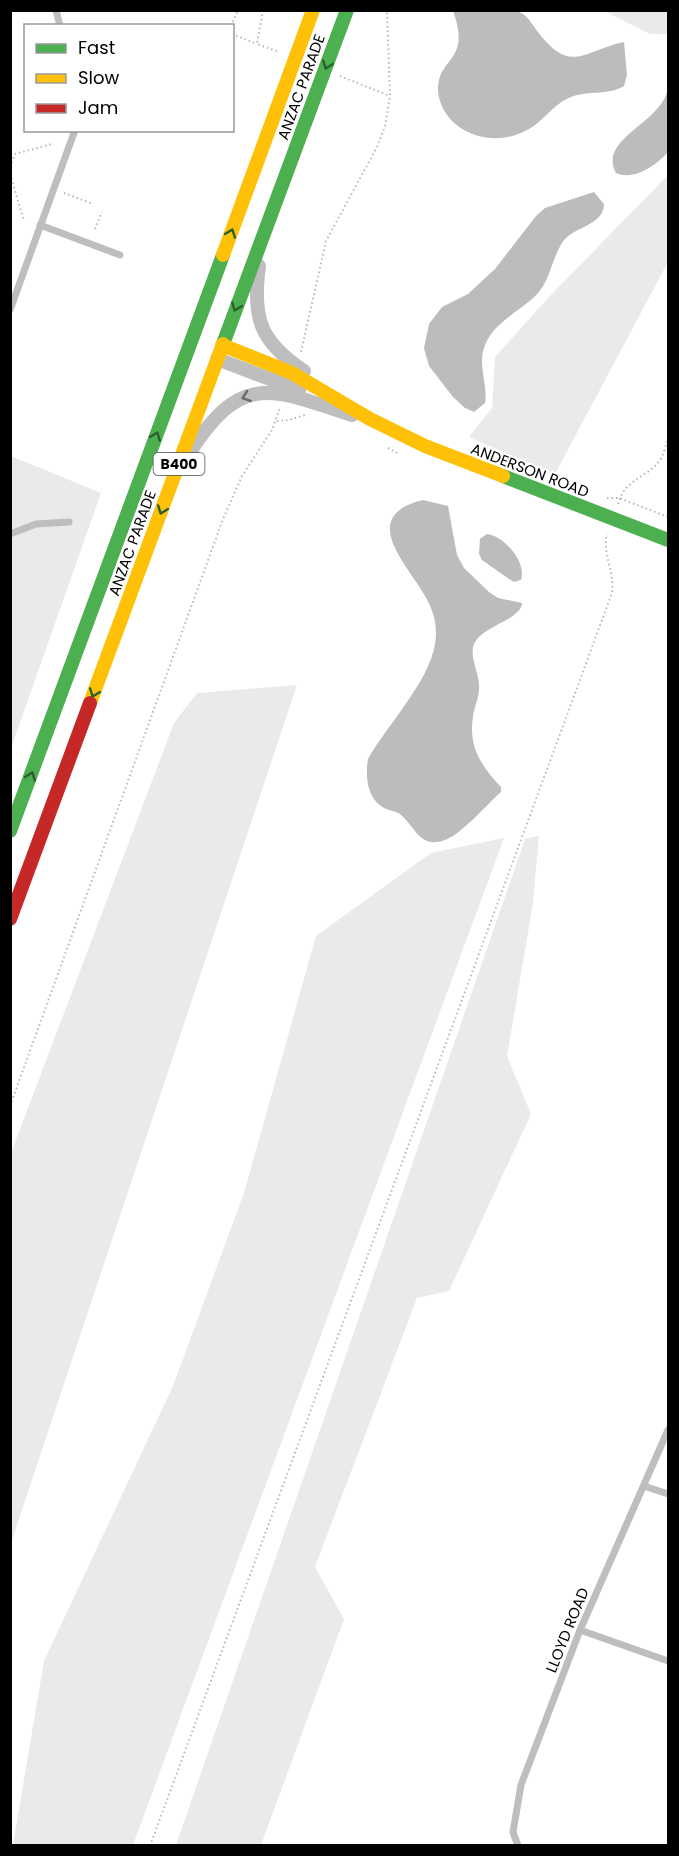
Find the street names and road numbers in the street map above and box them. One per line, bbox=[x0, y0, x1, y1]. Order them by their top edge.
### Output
street label: ANZAC PARADE bbox=[272, 31, 330, 143]
street label: ANDERSON ROAD bbox=[468, 438, 592, 502]
road number: B400 bbox=[154, 453, 204, 475]
street label: ANZAC PARADE bbox=[103, 487, 161, 599]
street label: LLOYD ROAD bbox=[540, 1584, 594, 1676]

